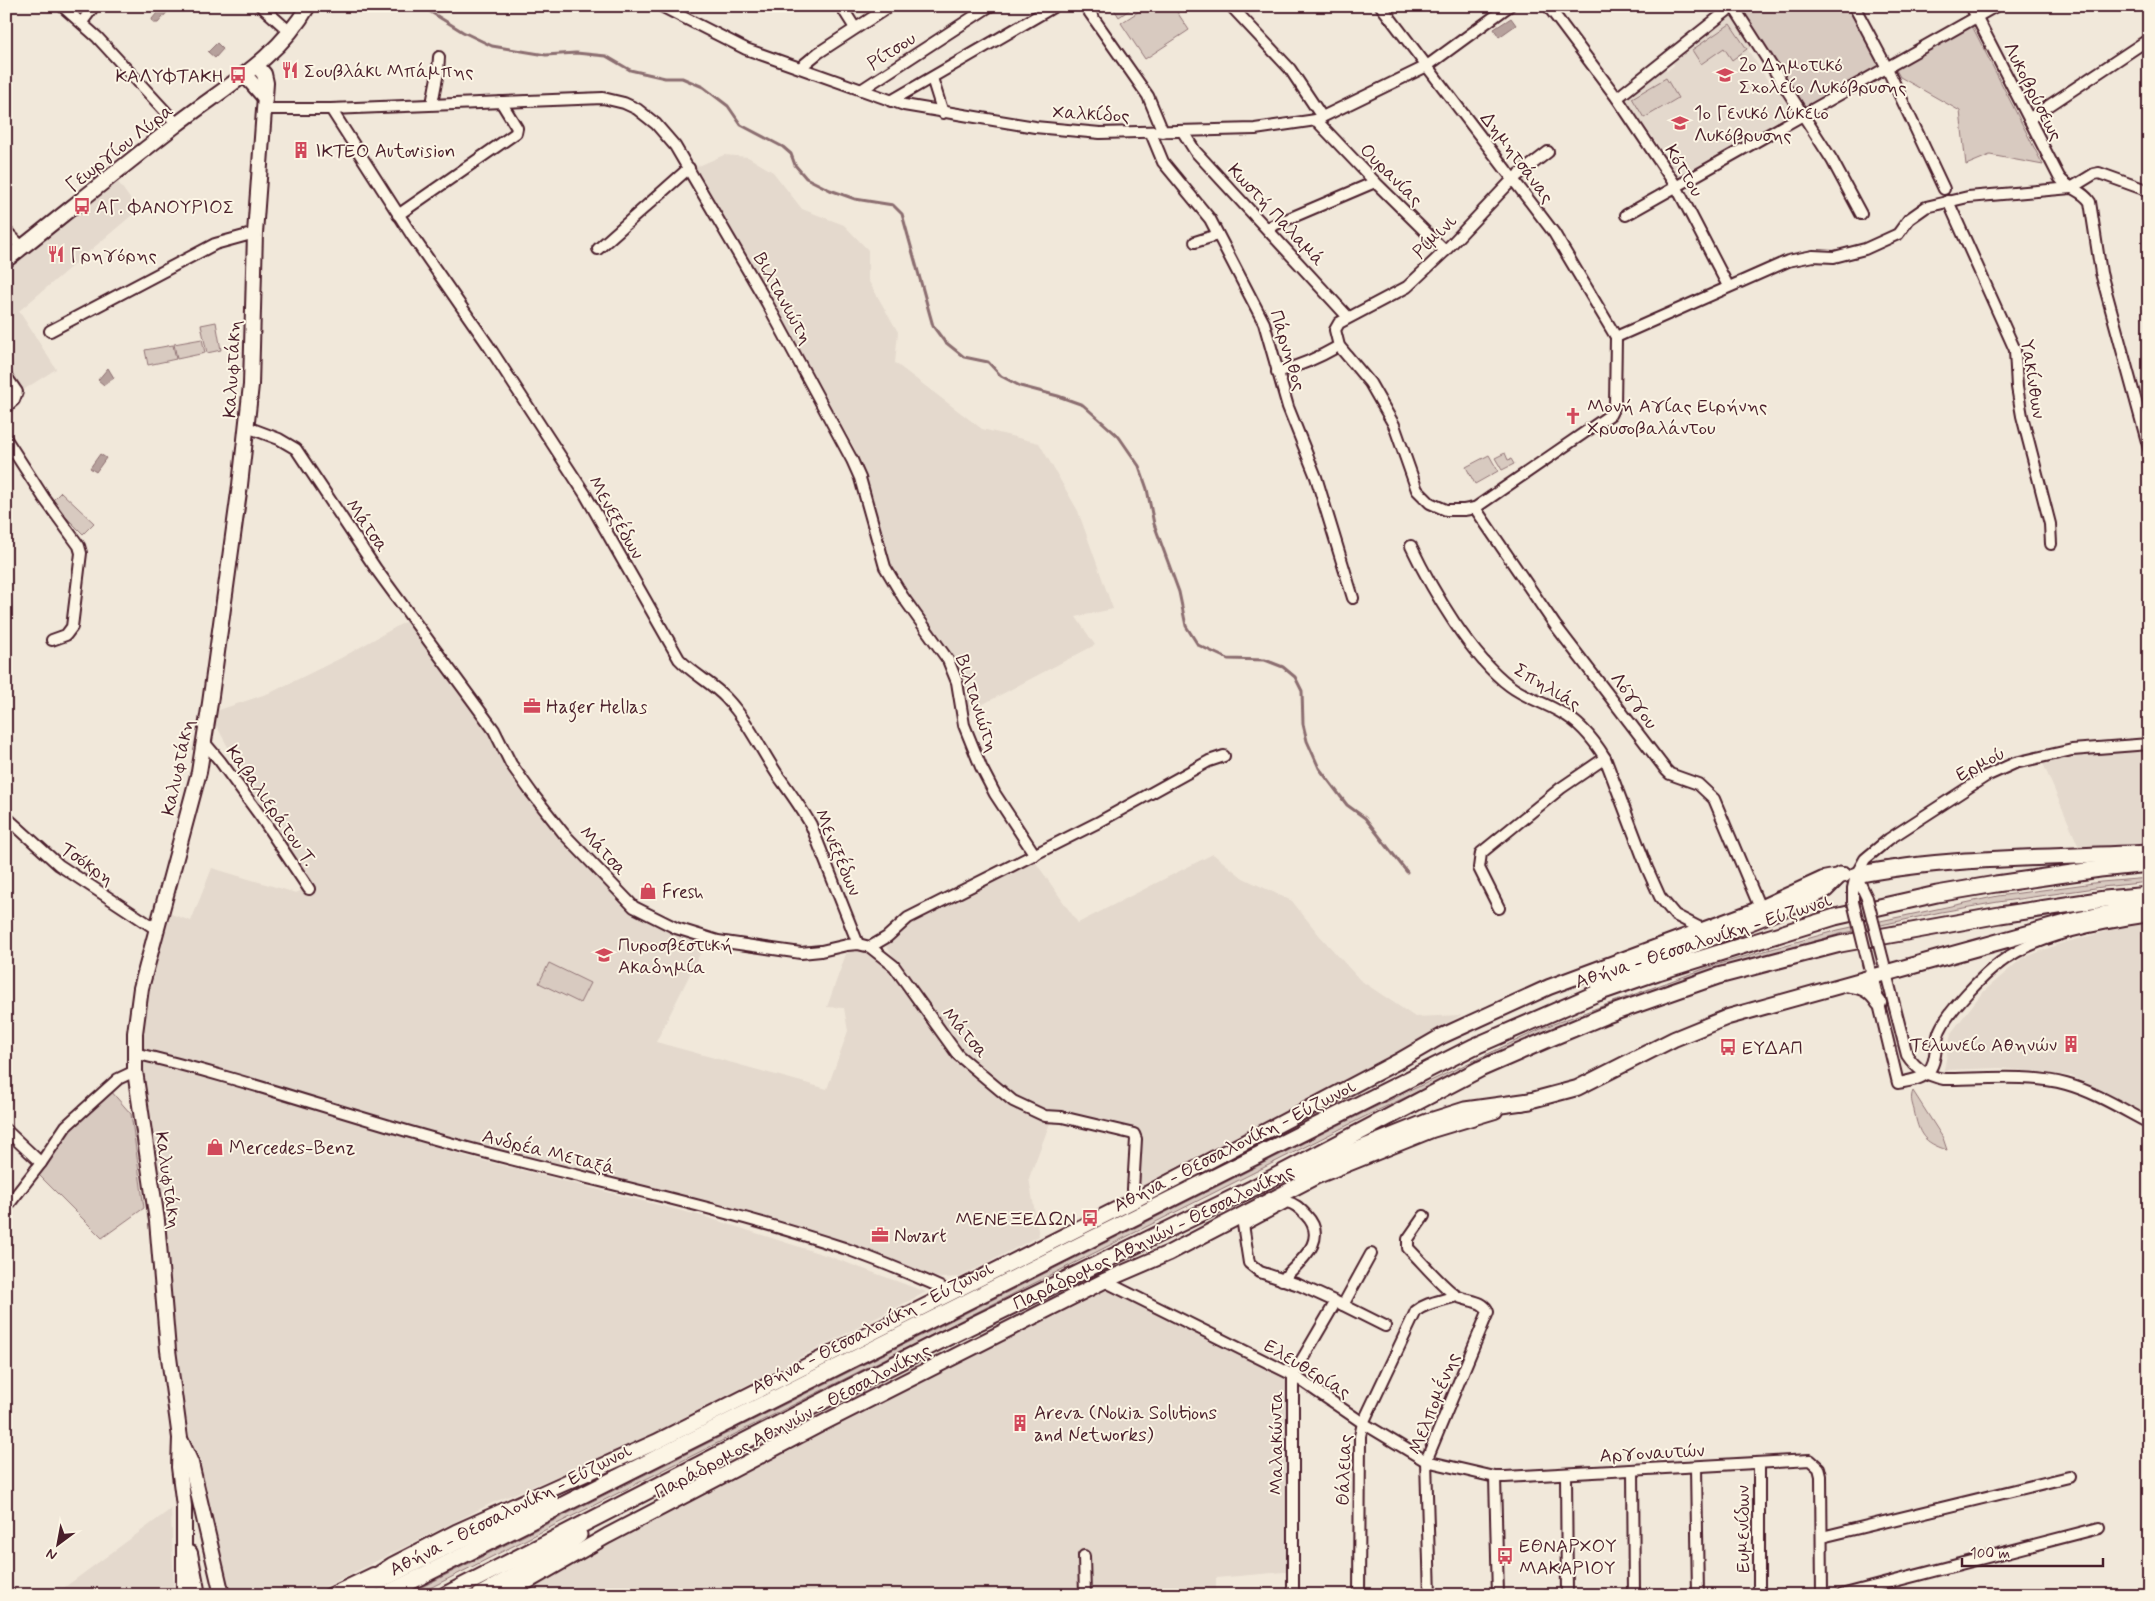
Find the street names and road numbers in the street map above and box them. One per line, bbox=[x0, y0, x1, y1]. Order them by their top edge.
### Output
street label: Ρίτσου bbox=[863, 26, 921, 76]
street label: Λυκοβρύσεως bbox=[1997, 38, 2068, 145]
street label: Γεωργίου Λύρα bbox=[61, 98, 179, 198]
street label: Χαλκίδος bbox=[1052, 100, 1130, 129]
street label: Δημητσάνας bbox=[1474, 107, 1559, 209]
street label: Ουρανίας bbox=[1354, 138, 1428, 212]
street label: Κόττου bbox=[1658, 140, 1709, 202]
street label: Κωστή Παλαμά bbox=[1222, 158, 1330, 272]
street label: Ρίμινι bbox=[1408, 210, 1463, 265]
street label: Βιλτανιώτη bbox=[747, 248, 818, 349]
street label: Πάρνηθος bbox=[1263, 307, 1312, 394]
street label: Καλυφτάκη bbox=[217, 319, 248, 419]
street label: Υακίνθων bbox=[2014, 338, 2051, 421]
street label: Μενεξέδων bbox=[582, 472, 650, 564]
street label: Μάτσα bbox=[339, 494, 394, 558]
street label: Βιλτανιώτη bbox=[949, 651, 1004, 756]
street label: Σπηλιάς bbox=[1509, 658, 1585, 717]
street label: Λόγγου bbox=[1604, 667, 1663, 734]
street label: Καλυφτάκη bbox=[156, 717, 201, 818]
street label: Καβαλιεράτου Τ. bbox=[220, 740, 322, 871]
street label: Ερμού bbox=[1952, 741, 2010, 788]
street label: Μενεξέδων bbox=[808, 805, 867, 900]
street label: Μάτσα bbox=[573, 821, 632, 881]
street label: Τσόκρη bbox=[55, 837, 119, 892]
street label: Αθήνα - Θεσσαλονίκη - Εύζωνοι bbox=[1572, 888, 1835, 995]
street label: Μάτσα bbox=[936, 1002, 994, 1064]
street label: Αθήνα - Θεσσαλονίκη - Εύζωνοι bbox=[1109, 1074, 1360, 1218]
street label: Ανδρέα Μεταξά bbox=[479, 1124, 618, 1181]
street label: Καλυφτάκη bbox=[148, 1130, 187, 1231]
street label: Παράδρομος Αθηνών - Θεσσαλονίκης bbox=[1009, 1158, 1298, 1317]
street label: Αθήνα - Θεσσαλονίκη - Εύζωνοι bbox=[747, 1256, 998, 1400]
street label: Ελευθερίας bbox=[1259, 1334, 1355, 1405]
street label: Παράδρομος Αθηνών - Θεσσαλονίκης bbox=[650, 1338, 935, 1505]
street label: Μελπομένης bbox=[1403, 1349, 1466, 1458]
street label: Μαλακώντα bbox=[1264, 1391, 1289, 1495]
street label: Θάλειας bbox=[1331, 1434, 1358, 1506]
street label: Αθήνα - Θεσσαλονίκη - Εύζωνοι bbox=[385, 1438, 636, 1582]
street label: Αργοναυτών bbox=[1599, 1438, 1705, 1469]
street label: Ευμενίδων bbox=[1731, 1485, 1756, 1573]

